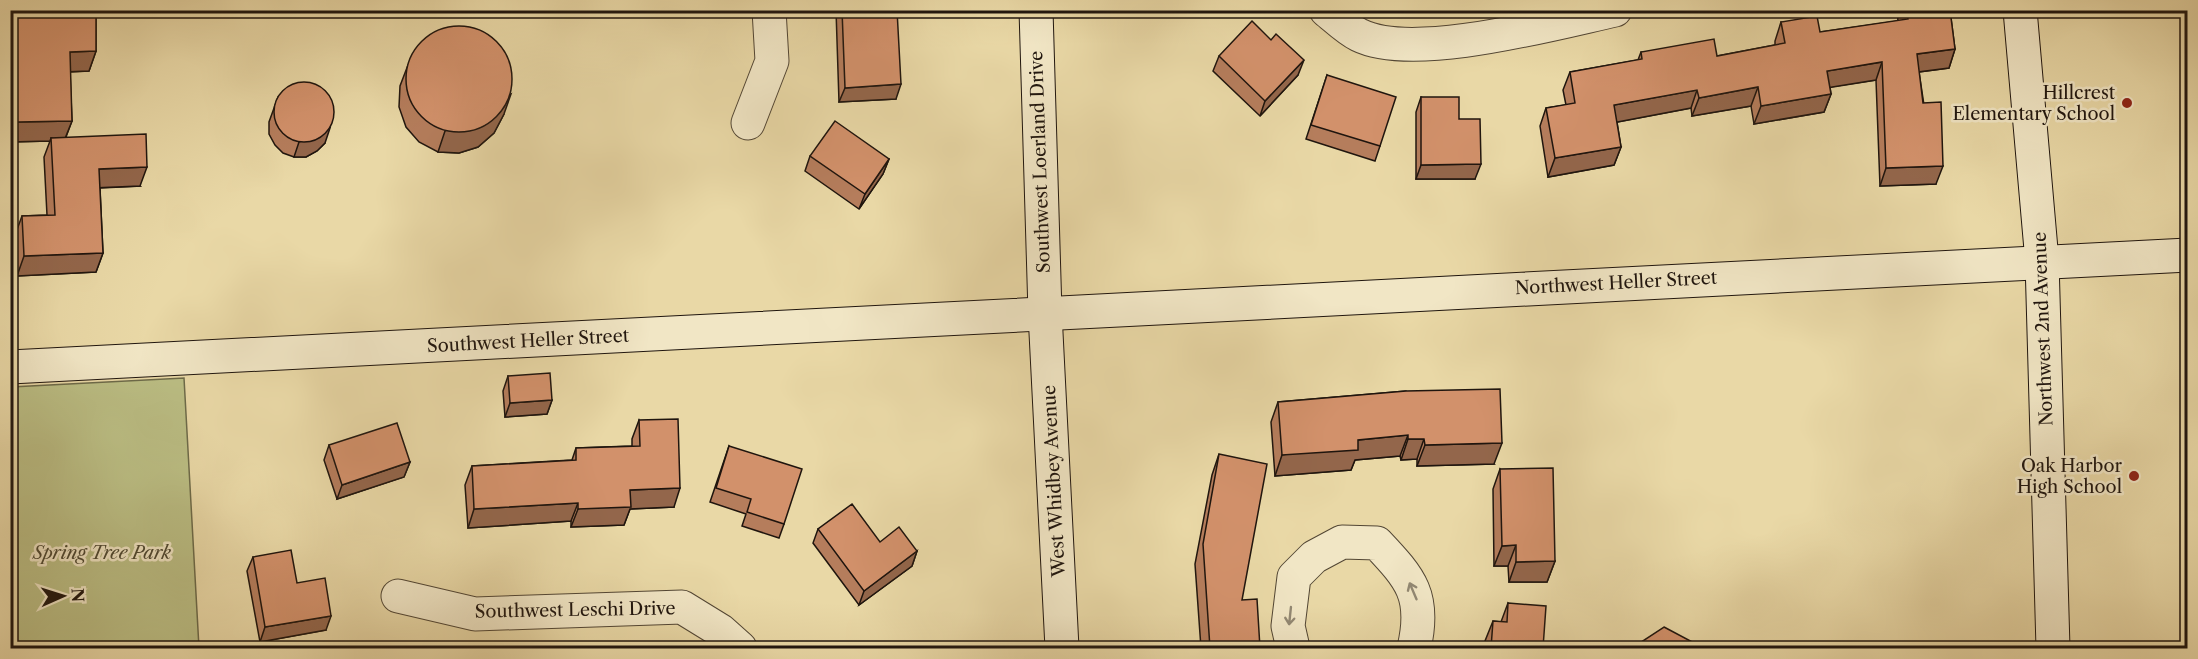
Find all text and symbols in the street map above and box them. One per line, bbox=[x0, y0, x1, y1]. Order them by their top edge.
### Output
street label: Southwest Loerland Drive bbox=[1025, 50, 1055, 274]
place label: Hillcrest Elementary School bbox=[1952, 82, 2116, 125]
marker: Hillcrest Elementary School bbox=[2120, 96, 2134, 110]
street label: Northwest 2nd Avenue bbox=[2029, 232, 2057, 426]
street label: Northwest Heller Street bbox=[1514, 267, 1718, 299]
street label: Southwest Heller Street bbox=[426, 325, 630, 357]
street label: West Whidbey Avenue bbox=[1038, 384, 1070, 579]
place label: Oak Harbor High School bbox=[2017, 455, 2122, 498]
marker: Oak Harbor High School bbox=[2127, 469, 2141, 483]
park label: Spring Tree Park bbox=[32, 542, 172, 564]
north arrow bbox=[33, 566, 93, 626]
one-way arrow bbox=[1407, 583, 1418, 601]
text: N bbox=[68, 588, 88, 603]
street label: Southwest Leschi Drive bbox=[474, 597, 676, 623]
one-way arrow bbox=[1284, 606, 1295, 626]

